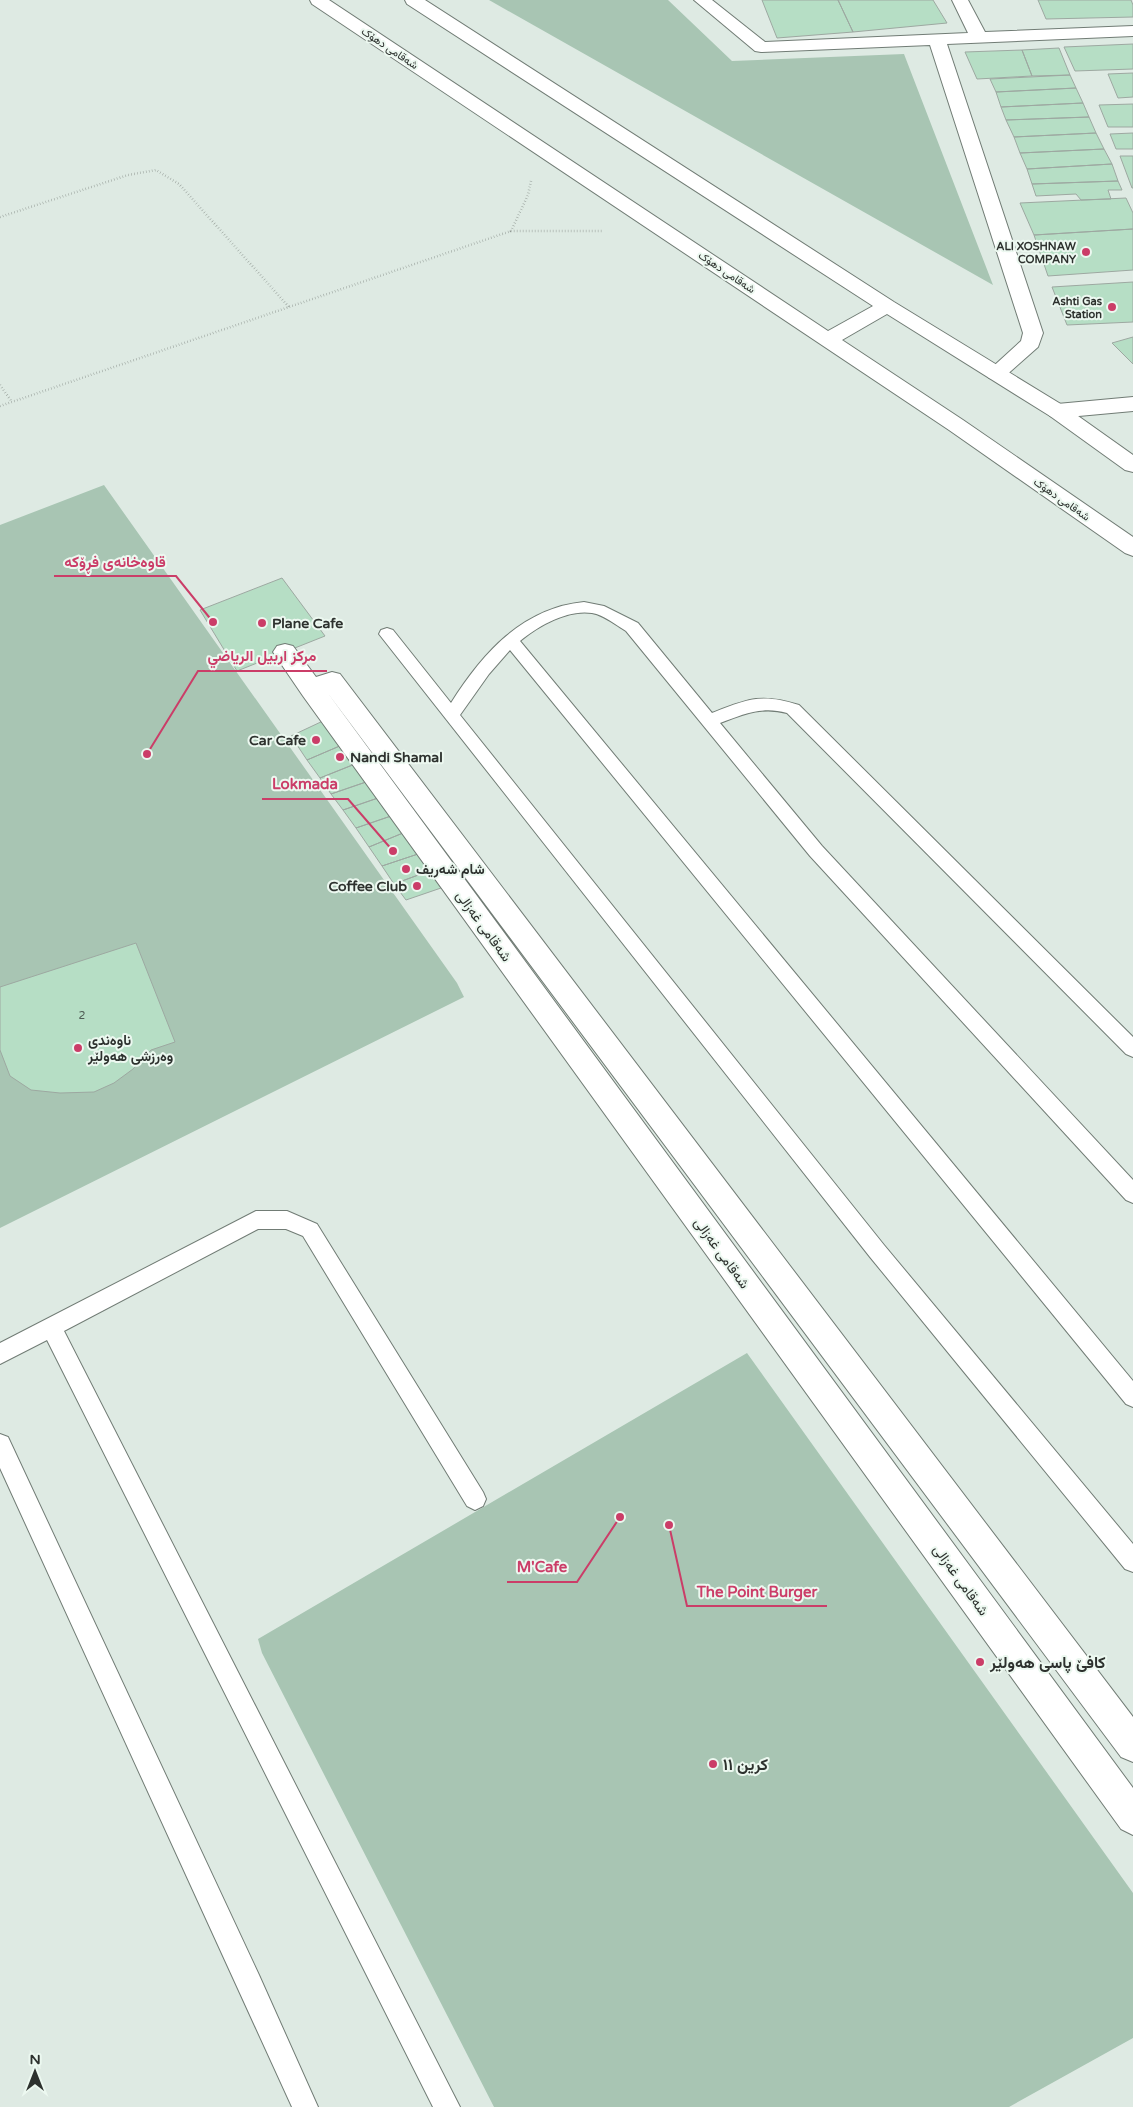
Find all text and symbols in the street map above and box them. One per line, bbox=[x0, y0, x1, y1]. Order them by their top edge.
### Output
street label: شەقامی دهۆک bbox=[359, 25, 421, 72]
place label: ALI XOSHNAW COMPANY bbox=[996, 240, 1077, 266]
marker: ALI XOSHNAW COMPANY bbox=[1080, 246, 1092, 258]
street label: شەقامی دهۆک bbox=[696, 249, 758, 296]
place label: Ashti Gas Station bbox=[1052, 295, 1103, 321]
marker: Ashti Gas Station bbox=[1106, 301, 1118, 313]
street label: شەقامی دهۆک bbox=[1031, 475, 1093, 524]
callout: قاوەخانەی فڕۆکە bbox=[54, 546, 176, 576]
text: قاوەخانەی فڕۆکە bbox=[64, 553, 166, 574]
place label: Plane Cafe bbox=[272, 615, 343, 632]
marker: Plane Cafe bbox=[256, 617, 268, 629]
callout: مركز اربيل الرياضي bbox=[198, 641, 327, 671]
text: مركز اربيل الرياضي bbox=[208, 647, 316, 669]
place label: Car Cafe bbox=[249, 732, 306, 749]
marker: Car Cafe bbox=[310, 734, 322, 746]
place label: Nandi Shamal bbox=[350, 749, 443, 766]
marker: Nandi Shamal bbox=[334, 751, 346, 763]
callout: Lokmada bbox=[262, 769, 348, 799]
text: Lokmada bbox=[272, 775, 338, 793]
place label: شام شەریف bbox=[416, 861, 485, 878]
marker: شام شەریف bbox=[400, 863, 412, 875]
place label: Coffee Club bbox=[329, 878, 407, 895]
marker: Coffee Club bbox=[411, 880, 423, 892]
street label: شەقامی غەزالی bbox=[452, 887, 515, 965]
house number: 2 bbox=[79, 1009, 86, 1022]
place label: ناوەندی وەرزشی هەولێر bbox=[87, 1032, 173, 1065]
marker: ناوەندی وەرزشی هەولێر bbox=[72, 1042, 84, 1054]
street label: شەقامی غەزالی bbox=[690, 1214, 753, 1292]
street label: شەقامی غەزالی bbox=[929, 1541, 992, 1619]
callout: M'Cafe bbox=[507, 1552, 577, 1582]
text: M'Cafe bbox=[517, 1558, 568, 1576]
callout: The Point Burger bbox=[687, 1576, 827, 1606]
text: The Point Burger bbox=[696, 1583, 818, 1602]
place label: کافێ پاسی هەولێر bbox=[989, 1653, 1106, 1674]
marker: کافێ پاسی هەولێر bbox=[974, 1656, 986, 1668]
place label: كرين ١١ bbox=[723, 1755, 768, 1775]
marker: كرين ١١ bbox=[707, 1758, 719, 1770]
north arrow bbox=[10, 2047, 60, 2097]
text: N bbox=[29, 2051, 41, 2068]

